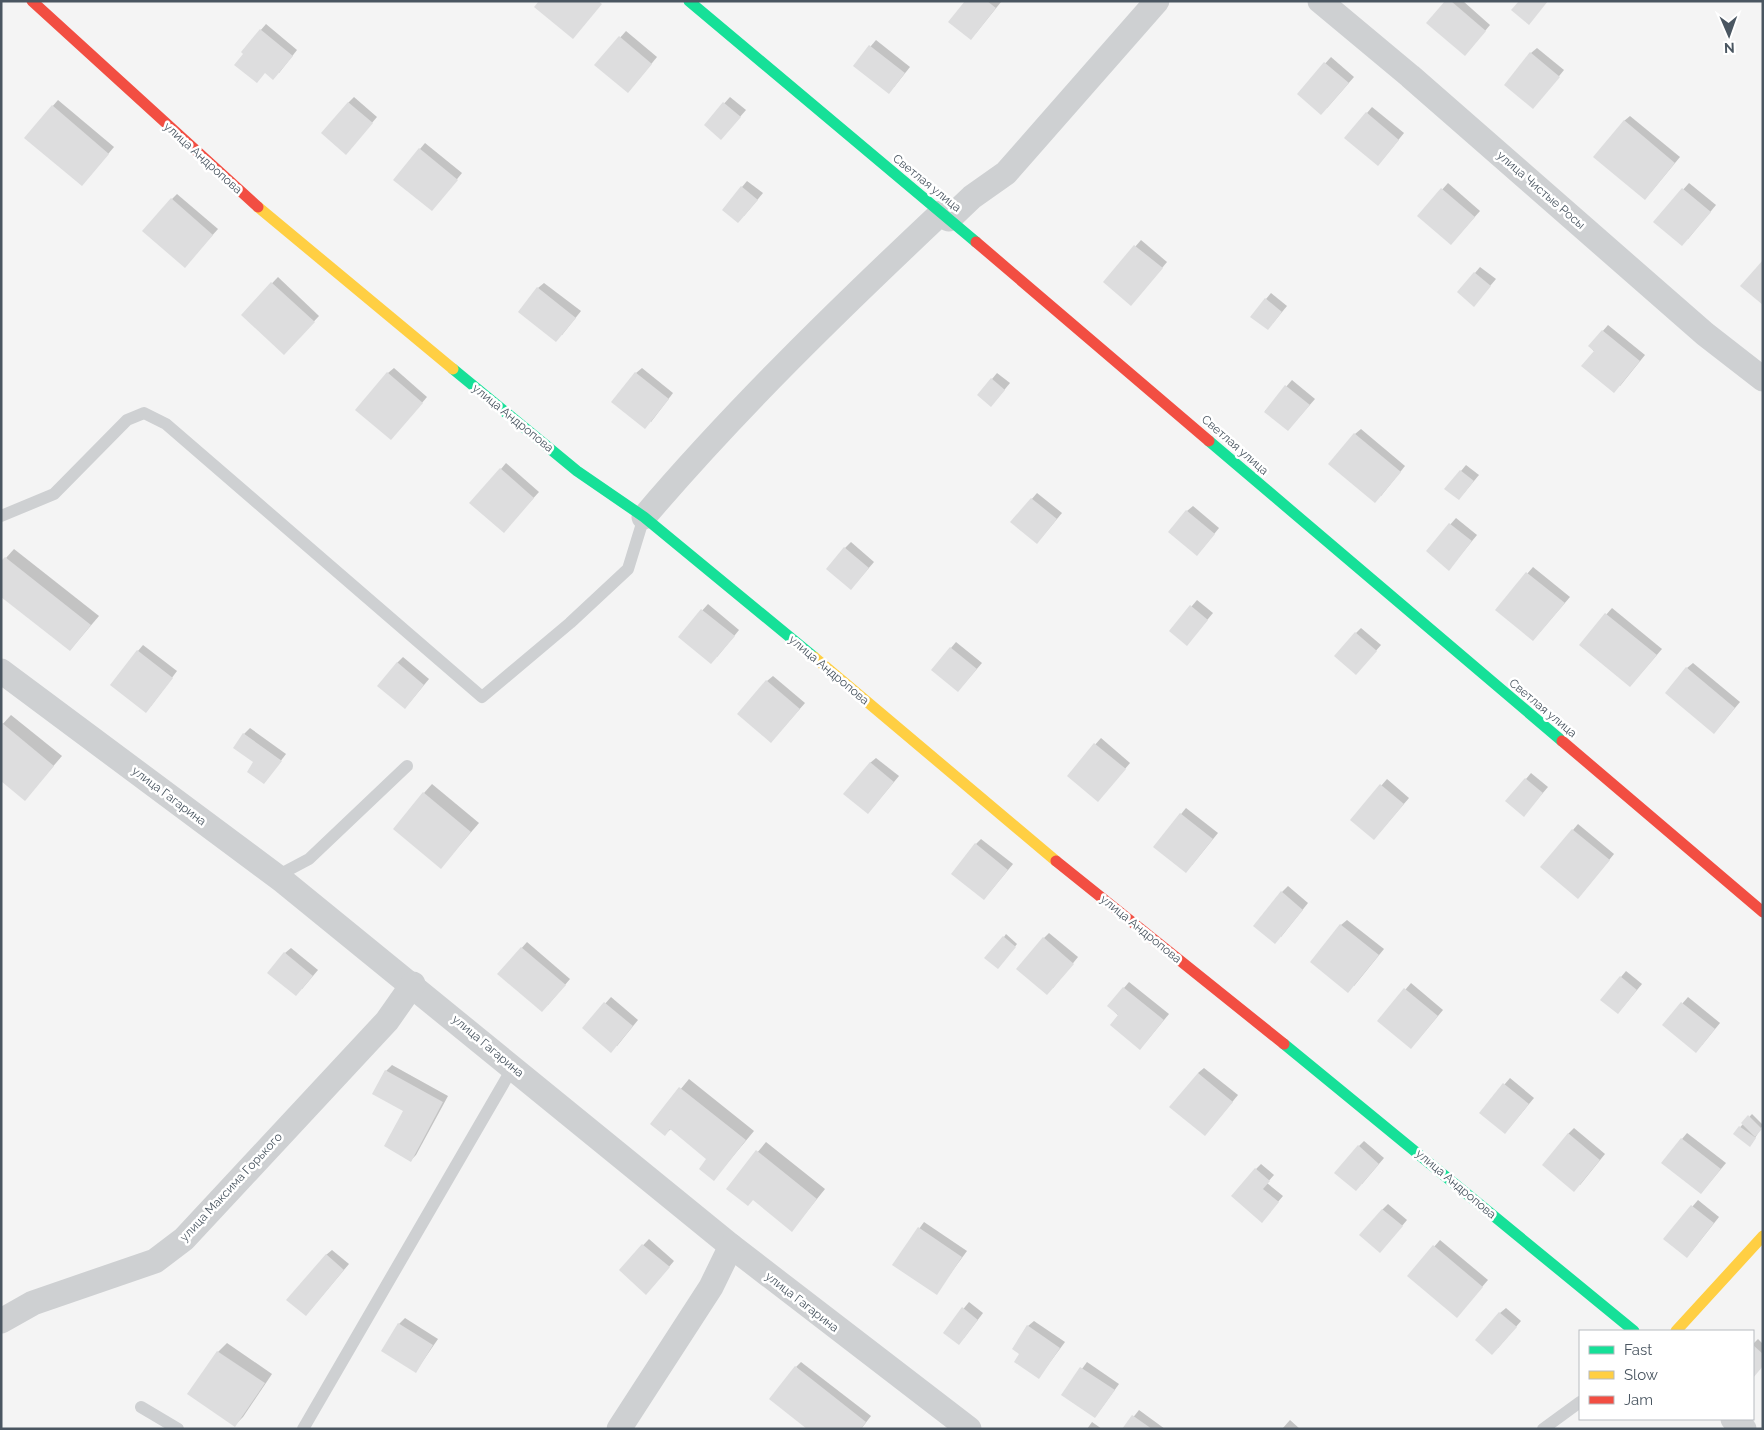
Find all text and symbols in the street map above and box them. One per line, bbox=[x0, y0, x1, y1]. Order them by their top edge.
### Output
north arrow bbox=[1704, 10, 1754, 60]
text: N bbox=[1724, 40, 1735, 56]
street label: улица Андропова bbox=[161, 119, 245, 197]
street label: улица Чистые Росы bbox=[1494, 148, 1588, 232]
street label: Светлая улица bbox=[890, 151, 964, 215]
street label: улица Андропова bbox=[470, 381, 556, 455]
street label: Светлая улица bbox=[1199, 412, 1271, 478]
street label: улица Андропова bbox=[786, 632, 872, 708]
street label: Светлая улица bbox=[1506, 676, 1580, 740]
street label: улица Гагарина bbox=[129, 764, 209, 828]
street label: улица Андропова bbox=[1098, 892, 1184, 966]
street label: улица Гагарина bbox=[449, 1012, 527, 1080]
street label: улица Максима Горького bbox=[177, 1130, 285, 1244]
street label: улица Андропова bbox=[1413, 1146, 1499, 1222]
street label: улица Гагарина bbox=[763, 1269, 841, 1335]
legend bbox=[1579, 1330, 1754, 1420]
text: Fast bbox=[1624, 1341, 1652, 1359]
text: Slow bbox=[1624, 1366, 1658, 1384]
text: Jam bbox=[1624, 1391, 1653, 1409]

